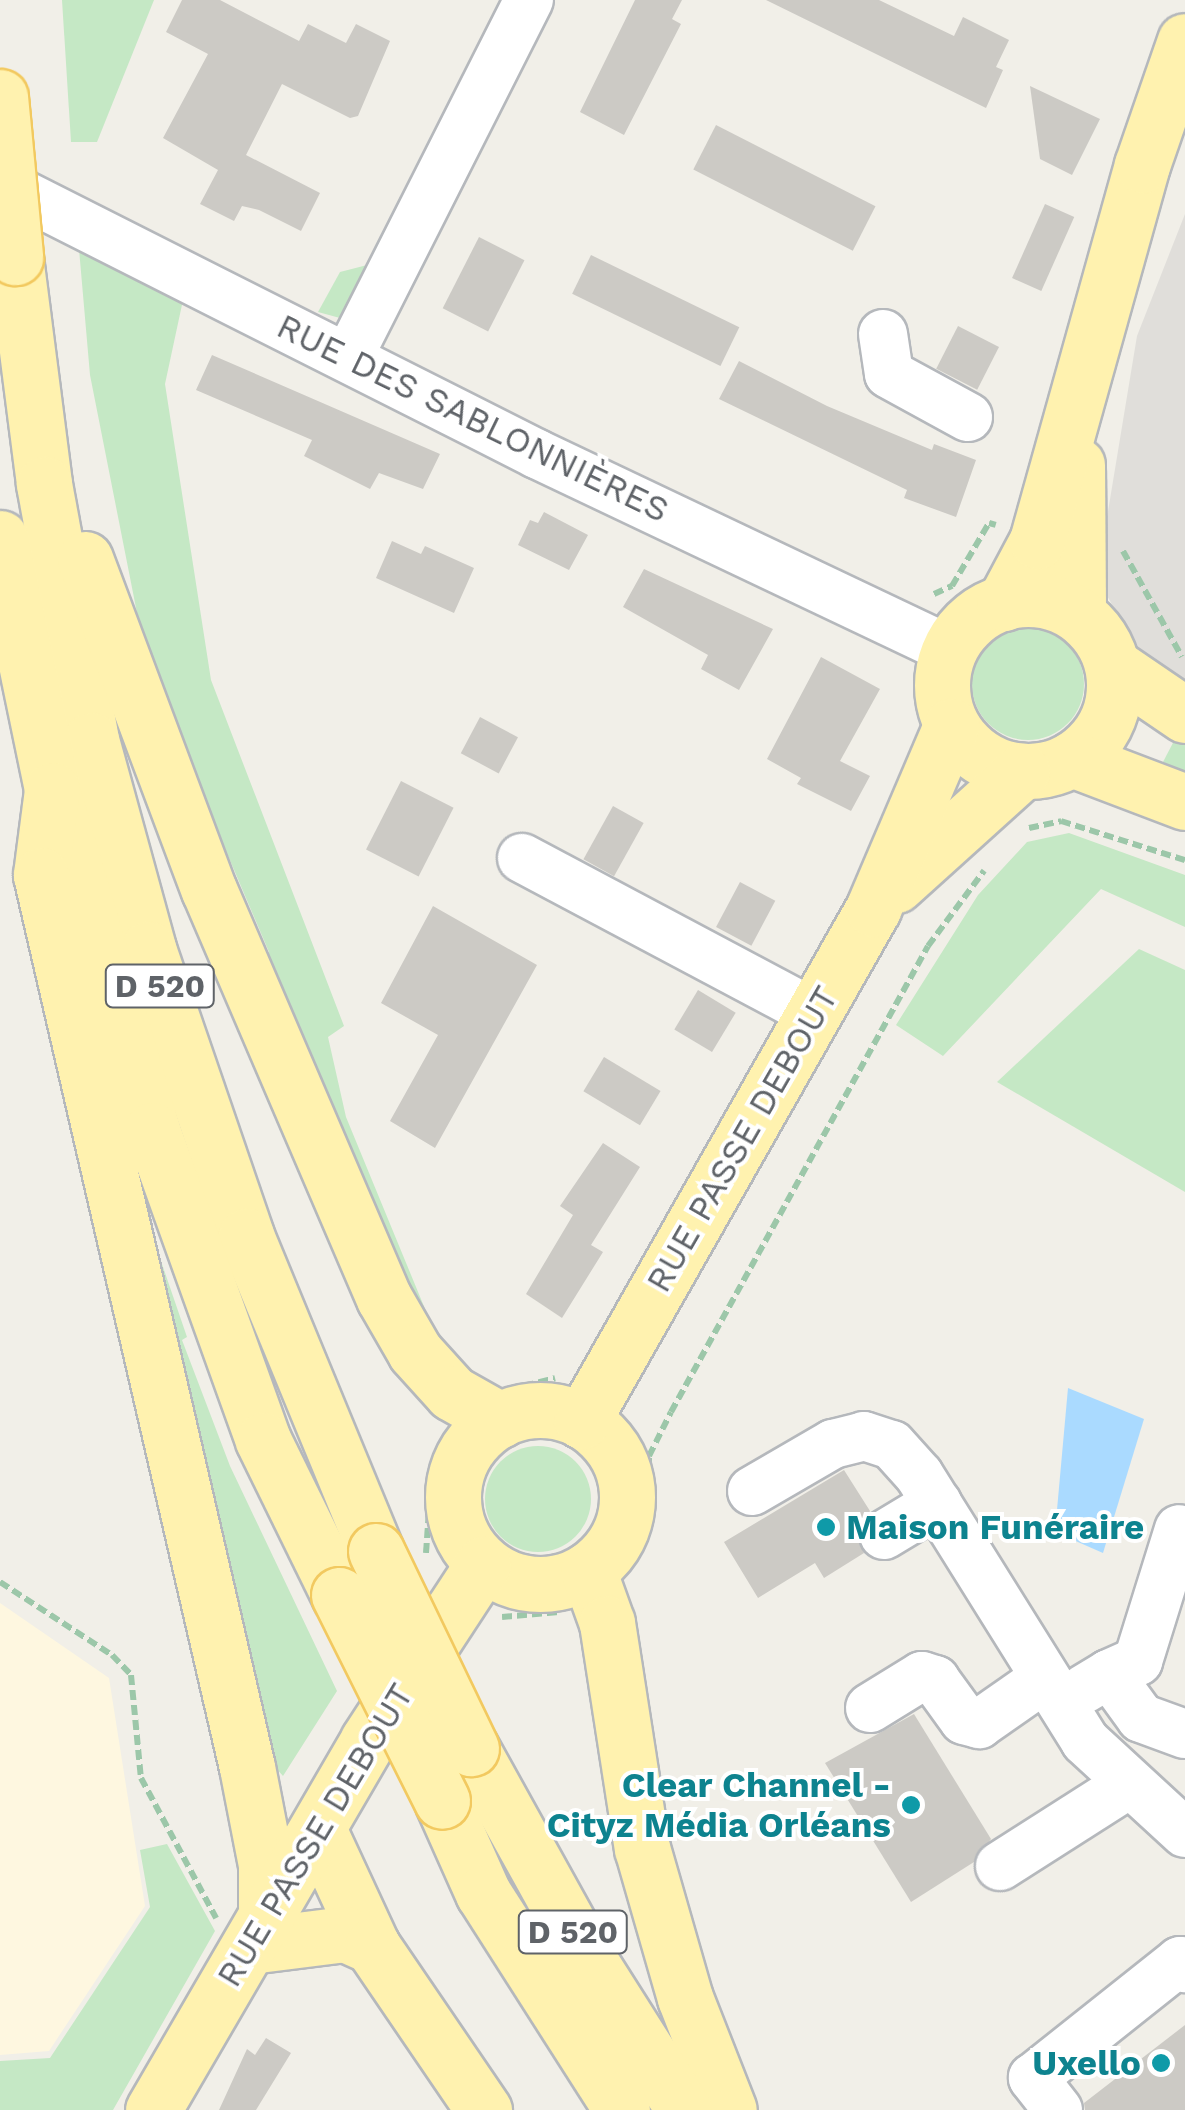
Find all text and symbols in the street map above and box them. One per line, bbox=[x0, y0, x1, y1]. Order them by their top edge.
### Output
street label: RUE DES SABLONNIÈRES bbox=[270, 305, 676, 531]
road number: D 520 bbox=[102, 959, 218, 1013]
street label: RUE PASSE DEBOUT bbox=[637, 978, 847, 1300]
place label: Maison Funéraire bbox=[846, 1506, 1144, 1548]
marker: Maison Funéraire bbox=[815, 1516, 837, 1538]
street label: RUE PASSE DEBOUT bbox=[208, 1676, 422, 1994]
place label: Clear Channel - Cityz Média Orléans bbox=[546, 1764, 891, 1846]
marker: Clear Channel - Cityz Média Orléans bbox=[900, 1794, 922, 1816]
road number: D 520 bbox=[516, 1905, 630, 1959]
place label: Uxello bbox=[1032, 2042, 1141, 2084]
marker: Uxello bbox=[1150, 2052, 1172, 2074]

